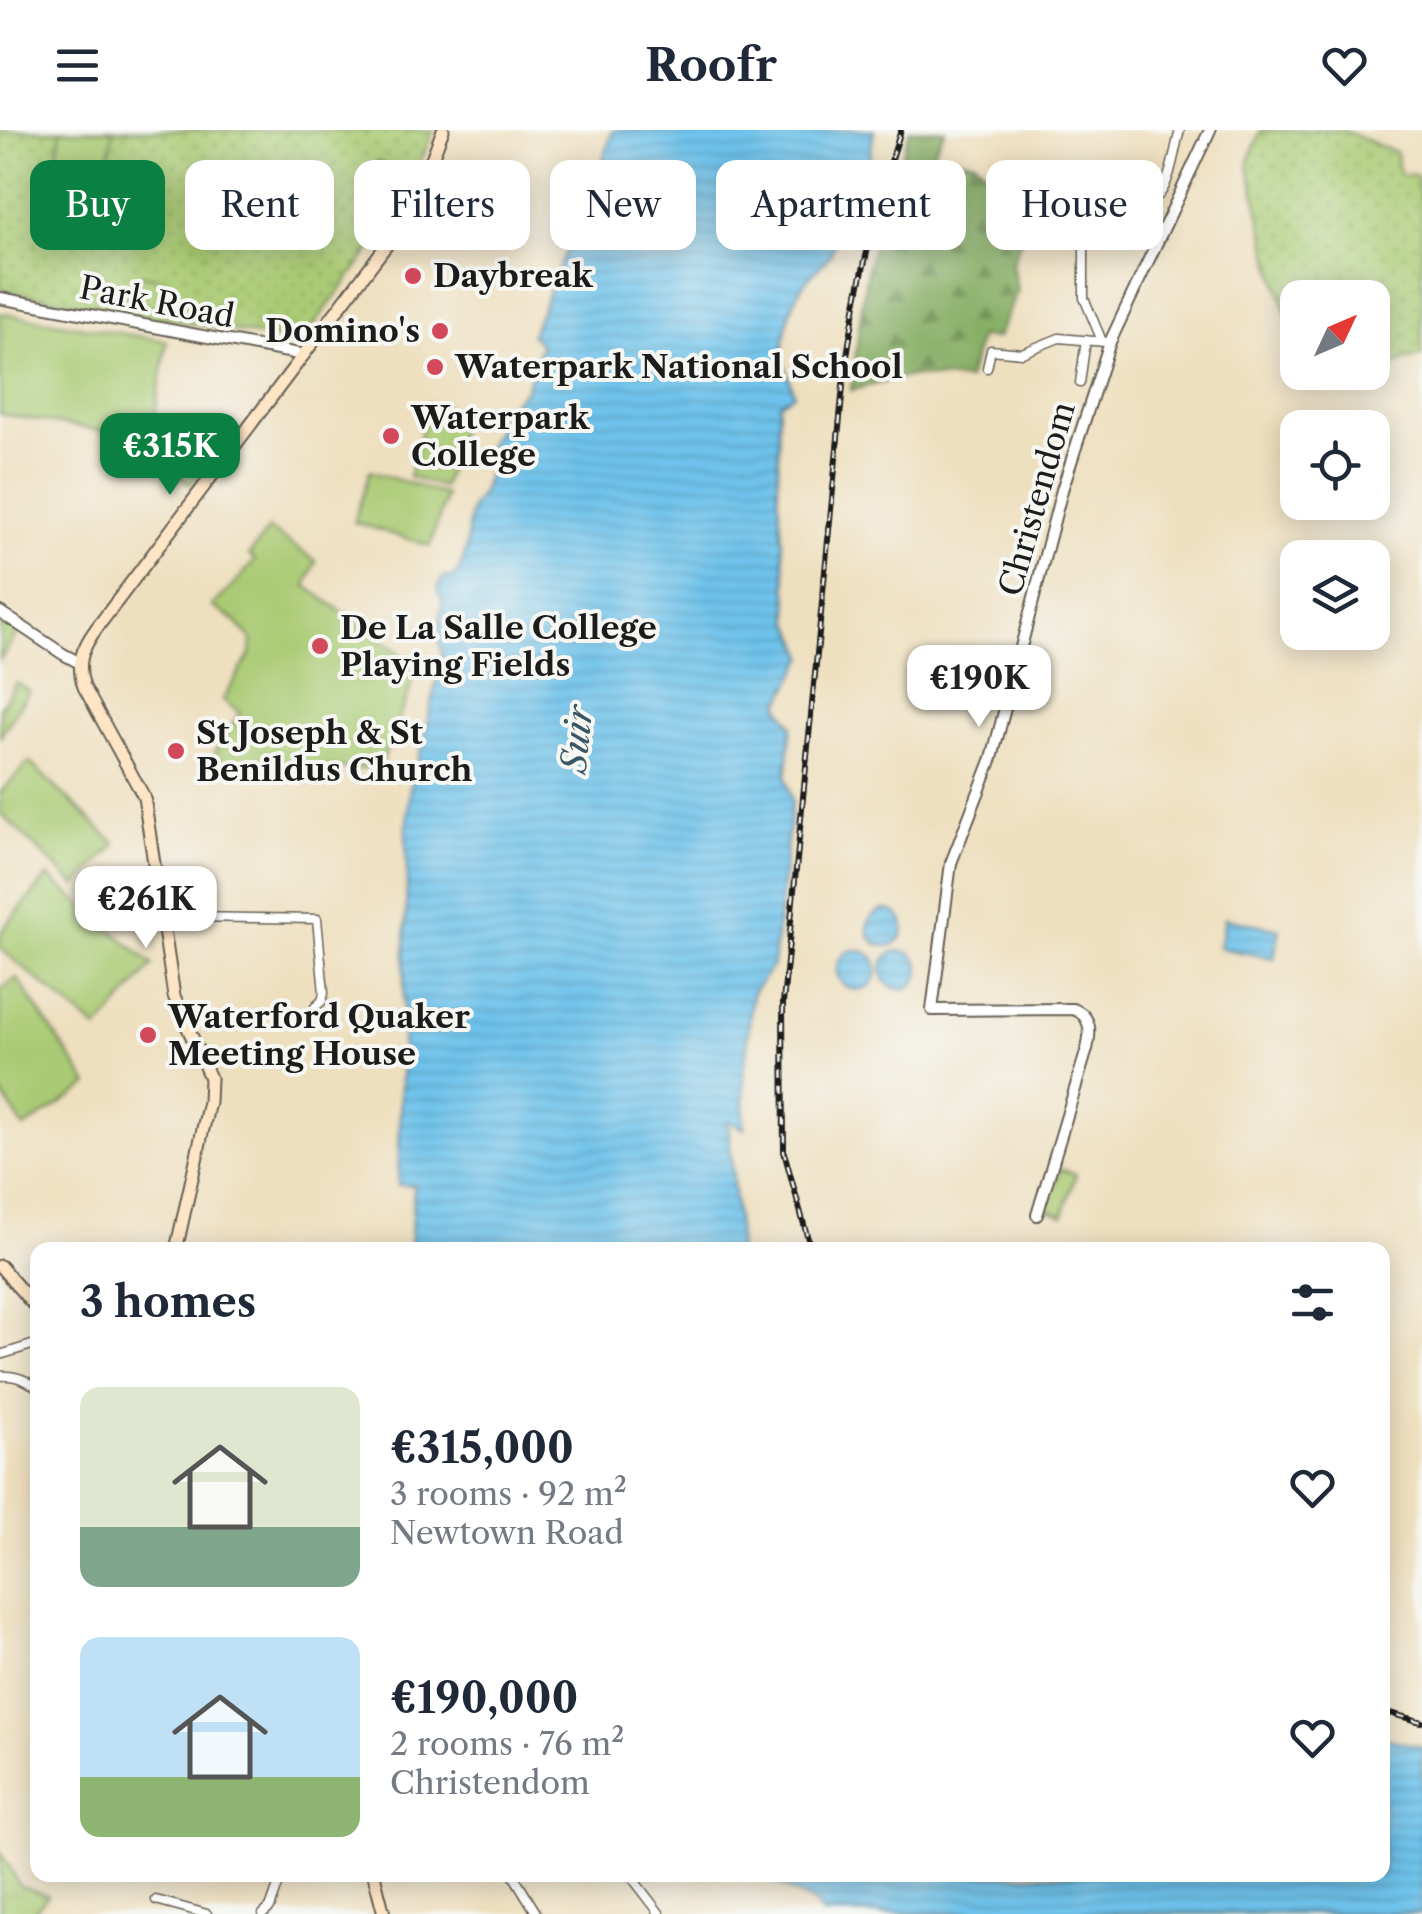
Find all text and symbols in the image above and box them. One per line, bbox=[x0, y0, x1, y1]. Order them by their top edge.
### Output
text: Roofr bbox=[645, 37, 777, 93]
icon: menu bbox=[50, 38, 105, 93]
icon: heart bbox=[1317, 38, 1372, 93]
chip: Buy bbox=[30, 160, 165, 250]
chip: Rent bbox=[185, 160, 334, 250]
chip: Filters bbox=[354, 160, 530, 250]
chip: New bbox=[550, 160, 696, 250]
chip: Apartment bbox=[716, 160, 966, 250]
chip: House bbox=[986, 160, 1163, 250]
place label: Daybreak bbox=[433, 256, 594, 295]
marker: Daybreak bbox=[402, 265, 424, 287]
street label: Park Road bbox=[77, 267, 238, 336]
north arrow bbox=[1280, 280, 1390, 390]
map controls bbox=[1280, 280, 1390, 650]
place label: Domino's bbox=[265, 311, 420, 350]
marker: Domino's bbox=[429, 320, 451, 342]
place label: Waterpark National School bbox=[454, 347, 903, 386]
marker: Waterpark National School bbox=[424, 356, 446, 378]
street label: Christendom bbox=[990, 397, 1083, 600]
place label: Waterpark College bbox=[410, 398, 590, 474]
button: locate bbox=[1280, 410, 1390, 520]
pin: €315K bbox=[100, 413, 240, 498]
marker: Waterpark College bbox=[380, 425, 402, 447]
text: €315K bbox=[122, 426, 218, 465]
button: layers bbox=[1280, 540, 1390, 650]
place label: De La Salle College Playing Fields bbox=[340, 608, 657, 684]
marker: De La Salle College Playing Fields bbox=[309, 635, 331, 657]
pin: €190K bbox=[909, 645, 1049, 730]
text: €190K bbox=[929, 658, 1029, 697]
water label: Suir bbox=[551, 702, 602, 777]
place label: St Joseph & St Benildus Church bbox=[196, 713, 473, 789]
marker: St Joseph & St Benildus Church bbox=[165, 740, 187, 762]
pin: €261K bbox=[76, 866, 216, 951]
text: €261K bbox=[97, 879, 195, 918]
place label: Waterford Quaker Meeting House bbox=[167, 997, 470, 1073]
marker: Waterford Quaker Meeting House bbox=[137, 1024, 159, 1046]
icon: filters bbox=[1285, 1275, 1340, 1330]
text: 3 homes bbox=[80, 1276, 256, 1328]
text: €315,000 bbox=[390, 1422, 574, 1474]
icon: home bbox=[160, 1427, 280, 1547]
icon: heart bbox=[1285, 1460, 1340, 1515]
text: 3 rooms · 92 m² bbox=[390, 1474, 627, 1513]
text: Newtown Road bbox=[390, 1513, 624, 1552]
text: €190,000 bbox=[390, 1672, 578, 1724]
icon: home bbox=[160, 1677, 280, 1797]
icon: heart bbox=[1285, 1710, 1340, 1765]
text: 2 rooms · 76 m² bbox=[390, 1724, 624, 1763]
text: Christendom bbox=[390, 1763, 590, 1802]

